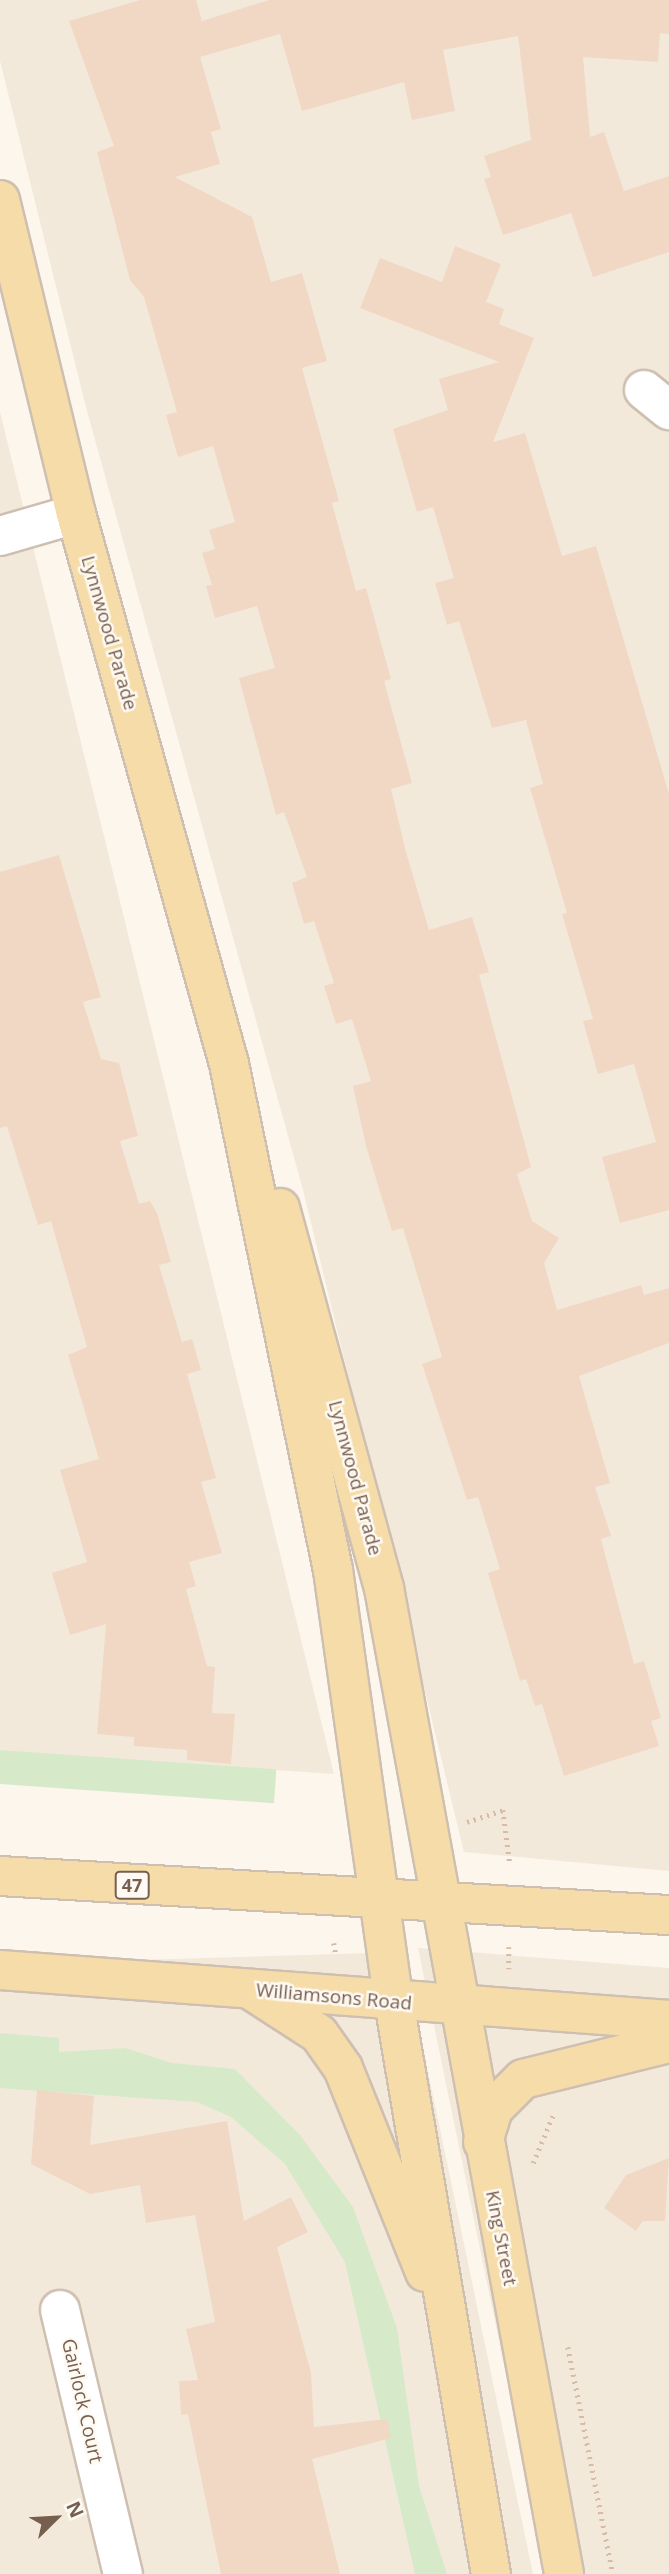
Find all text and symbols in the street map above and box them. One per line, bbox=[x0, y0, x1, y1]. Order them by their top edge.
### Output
street label: Lynnwood Parade bbox=[76, 553, 142, 713]
street label: Lynnwood Parade bbox=[323, 1398, 387, 1558]
road number: 47 bbox=[114, 1870, 150, 1899]
street label: Williamsons Road bbox=[255, 1979, 413, 2015]
street label: King Street bbox=[481, 2189, 521, 2287]
street label: Gairlock Court bbox=[57, 2337, 107, 2465]
north arrow bbox=[21, 2483, 91, 2553]
text: N bbox=[60, 2497, 90, 2522]

